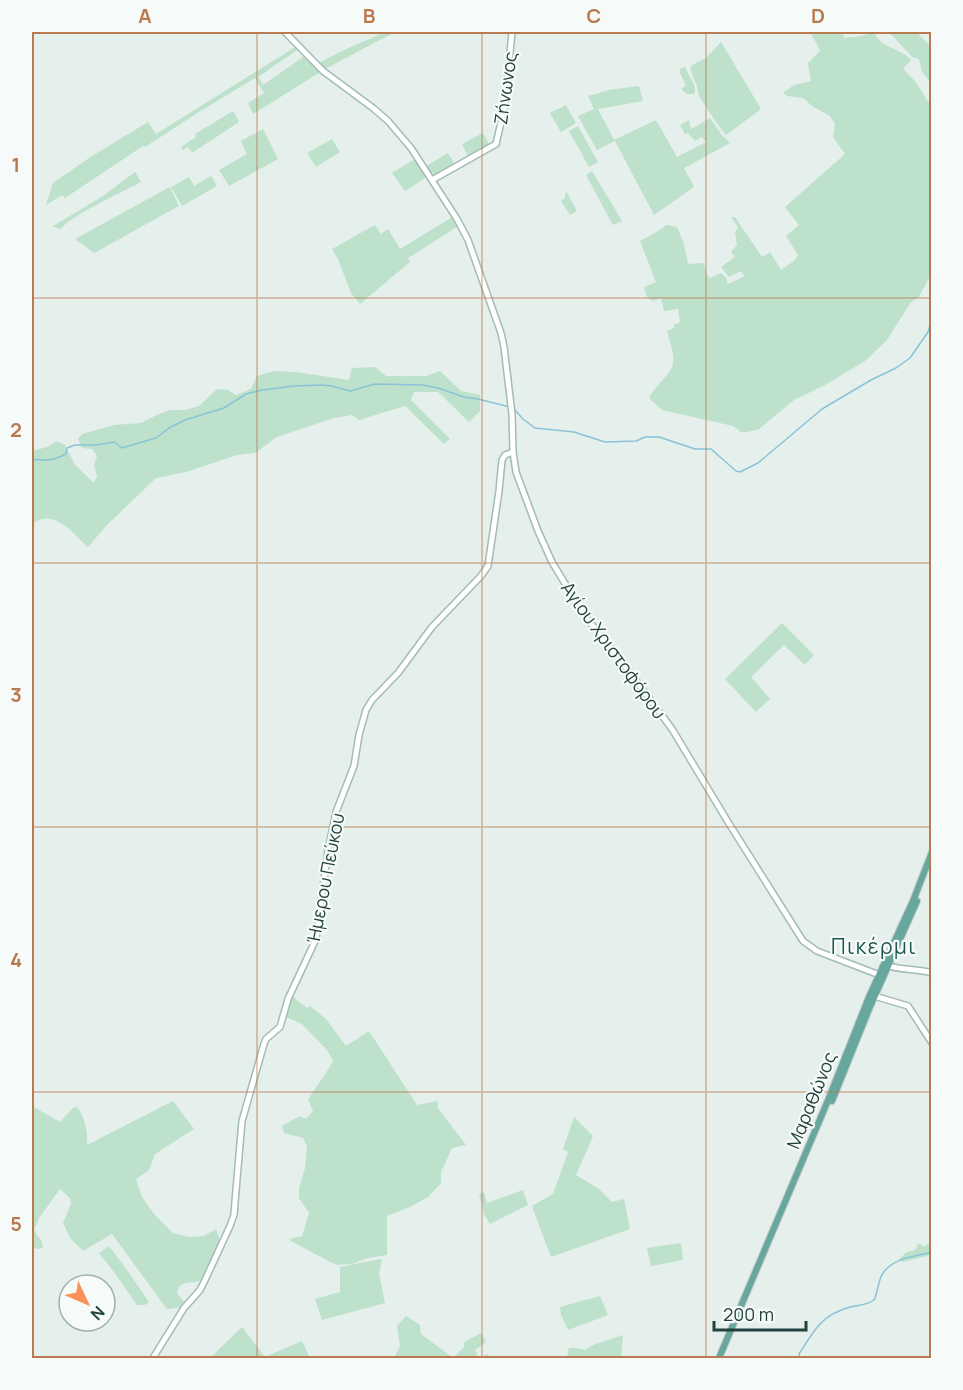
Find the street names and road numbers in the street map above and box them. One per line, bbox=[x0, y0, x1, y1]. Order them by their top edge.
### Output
street label: Ζήνωνος bbox=[488, 50, 522, 126]
street label: Αγίου Χριστοφόρου bbox=[556, 577, 672, 723]
street label: Ήμερου Πεύκου bbox=[301, 811, 349, 945]
street label: Μαραθώνος bbox=[781, 1048, 841, 1152]

